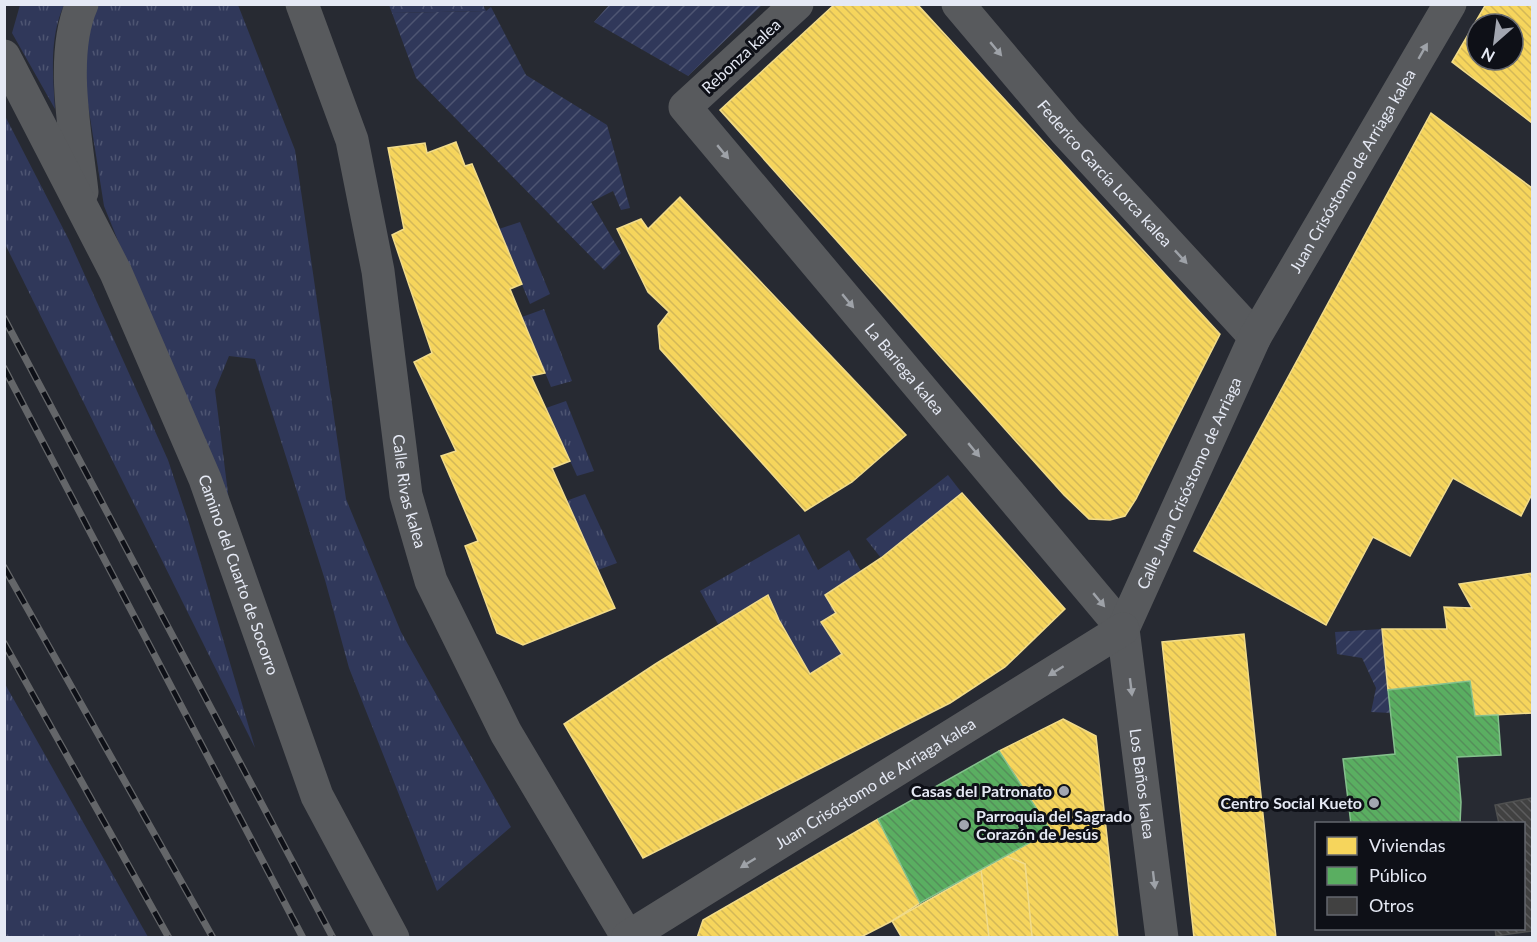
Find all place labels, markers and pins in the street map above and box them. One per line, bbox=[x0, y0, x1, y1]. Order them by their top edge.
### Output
place label: Casas del Patronato bbox=[911, 781, 1052, 800]
marker: Casas del Patronato bbox=[1057, 784, 1071, 798]
place label: Centro Social Kueto bbox=[1221, 793, 1362, 812]
marker: Centro Social Kueto bbox=[1367, 796, 1381, 810]
place label: Parroquia del Sagrado Corazón de Jesús bbox=[976, 806, 1132, 843]
marker: Parroquia del Sagrado Corazón de Jesús bbox=[957, 818, 971, 832]

